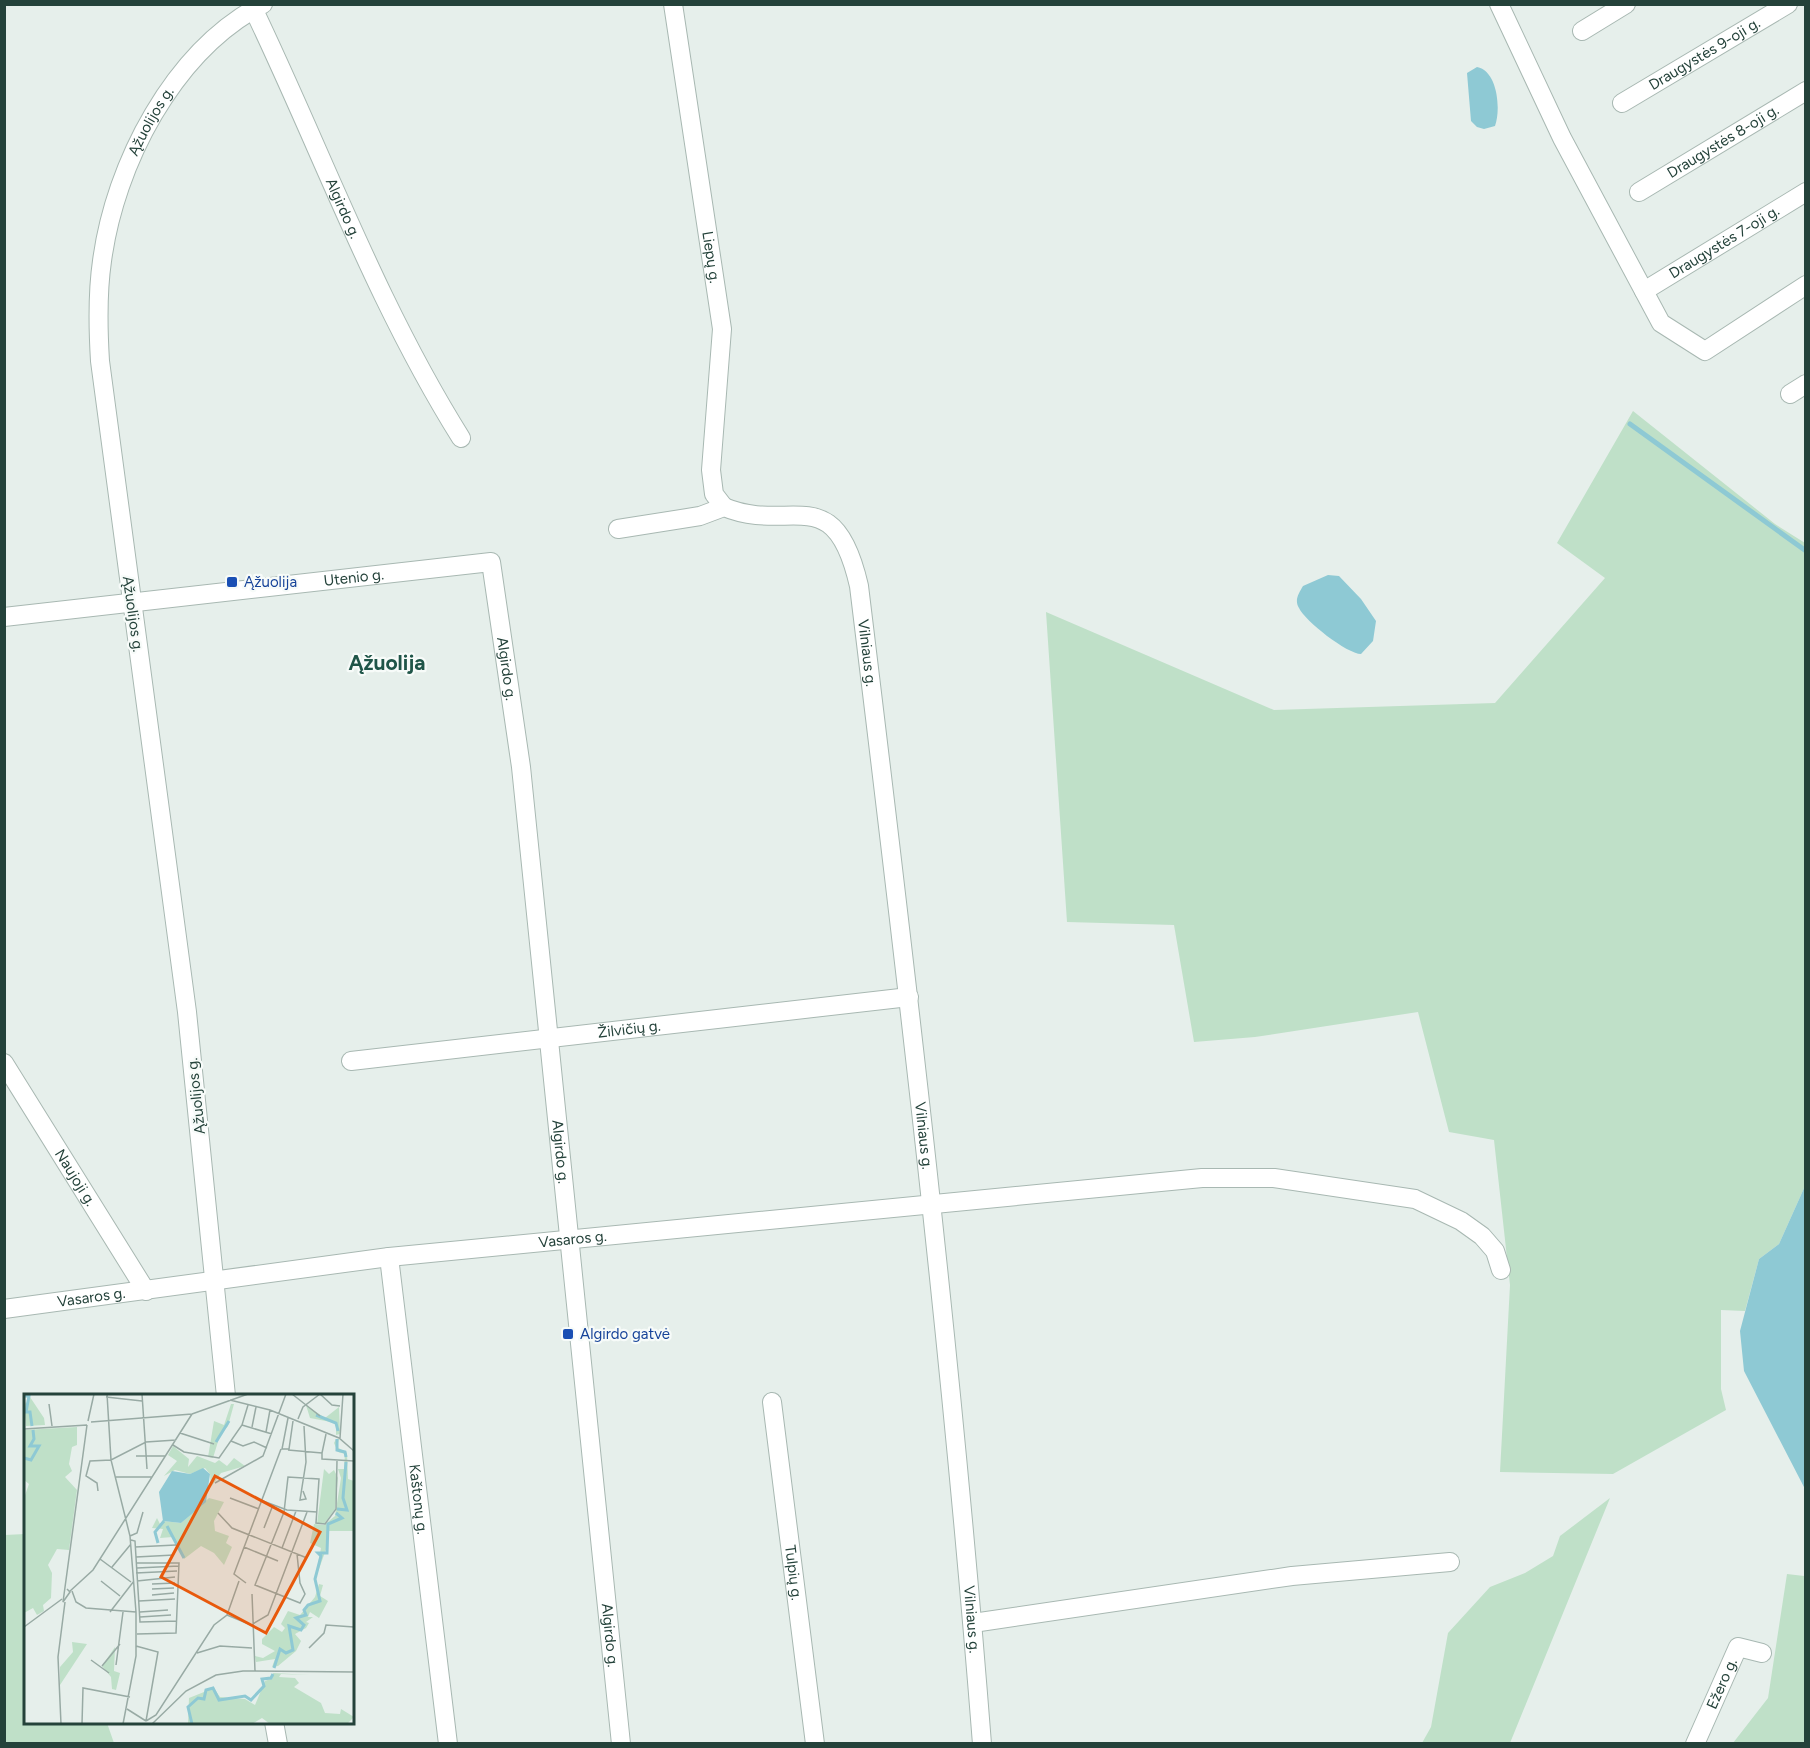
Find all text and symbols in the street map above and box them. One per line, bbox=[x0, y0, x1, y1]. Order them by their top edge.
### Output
street label: Draugystės 9-oji g. bbox=[1646, 14, 1763, 94]
street label: Ąžuolijos g. bbox=[124, 83, 178, 159]
street label: Draugystės 8-oji g. bbox=[1664, 101, 1782, 182]
street label: Algirdo g. bbox=[322, 175, 364, 241]
street label: Draugystės 7-oji g. bbox=[1666, 201, 1783, 282]
street label: Liepų g. bbox=[698, 230, 724, 284]
street label: Utenio g. bbox=[323, 565, 385, 590]
place label: Ąžuolija bbox=[244, 573, 297, 591]
street label: Ąžuolijos g. bbox=[119, 575, 147, 653]
marker: Ąžuolija bbox=[225, 575, 239, 589]
street label: Vilniaus g. bbox=[854, 618, 880, 688]
street label: Algirdo g. bbox=[493, 636, 520, 702]
district label: Ąžuolija bbox=[348, 650, 426, 675]
street label: Žilvičių g. bbox=[597, 1017, 662, 1042]
street label: Ąžuolijos g. bbox=[183, 1057, 209, 1135]
street label: Vilniaus g. bbox=[911, 1101, 936, 1170]
street label: Algirdo g. bbox=[548, 1119, 573, 1184]
street label: Naujoji g. bbox=[51, 1146, 100, 1209]
street label: Vasaros g. bbox=[538, 1227, 608, 1251]
street label: Vasaros g. bbox=[56, 1284, 126, 1311]
place label: Algirdo gatvė bbox=[580, 1325, 670, 1343]
marker: Algirdo gatvė bbox=[561, 1327, 575, 1341]
inset map bbox=[24, 1394, 354, 1724]
street label: Kaštonų g. bbox=[405, 1463, 432, 1535]
street label: Tulpių g. bbox=[781, 1544, 806, 1601]
street label: Vilniaus g. bbox=[960, 1585, 984, 1654]
street label: Algirdo g. bbox=[598, 1602, 622, 1668]
street label: Ežero g. bbox=[1703, 1655, 1741, 1712]

